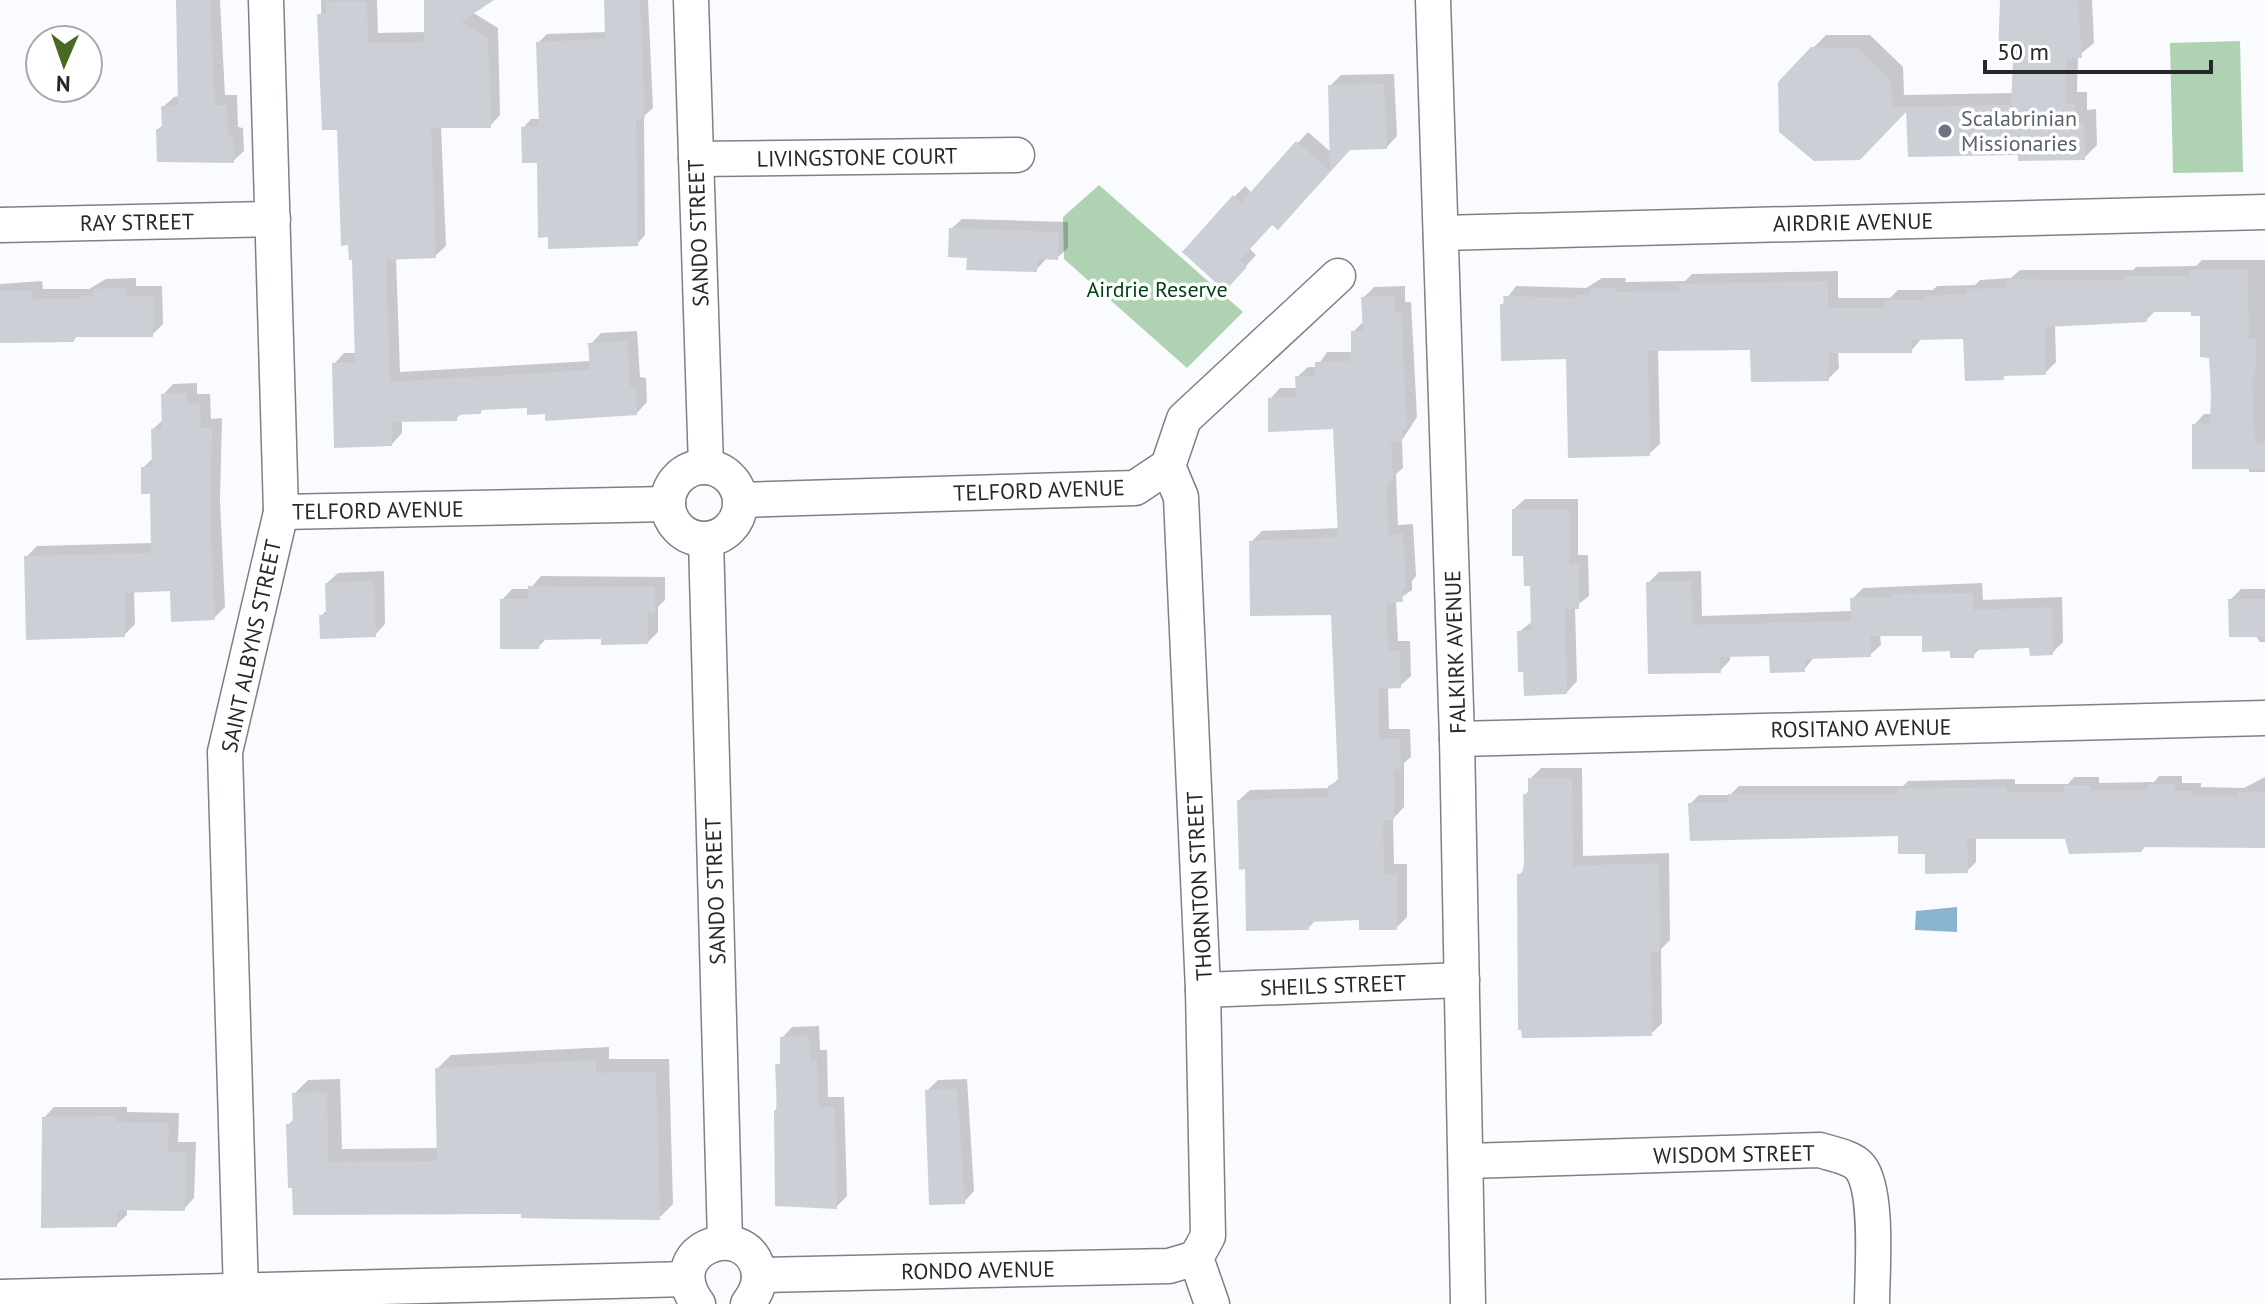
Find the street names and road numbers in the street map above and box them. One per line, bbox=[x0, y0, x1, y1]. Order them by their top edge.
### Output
street label: LIVINGSTONE COURT bbox=[756, 141, 958, 173]
street label: SANDO STREET bbox=[681, 159, 715, 307]
street label: RAY STREET bbox=[80, 207, 194, 237]
street label: AIRDRIE AVENUE bbox=[1773, 207, 1933, 237]
street label: TELFORD AVENUE bbox=[953, 473, 1125, 507]
street label: TELFORD AVENUE bbox=[292, 495, 464, 525]
street label: SAINT ALBYNS STREET bbox=[215, 537, 287, 755]
street label: FALKIRK AVENUE bbox=[1438, 570, 1472, 734]
street label: ROSITANO AVENUE bbox=[1770, 712, 1952, 744]
street label: THORNTON STREET bbox=[1180, 791, 1218, 981]
street label: SANDO STREET bbox=[698, 817, 732, 965]
street label: SHEILS STREET bbox=[1259, 968, 1407, 1002]
street label: WISDOM STREET bbox=[1653, 1139, 1815, 1169]
street label: RONDO AVENUE bbox=[901, 1255, 1055, 1285]

